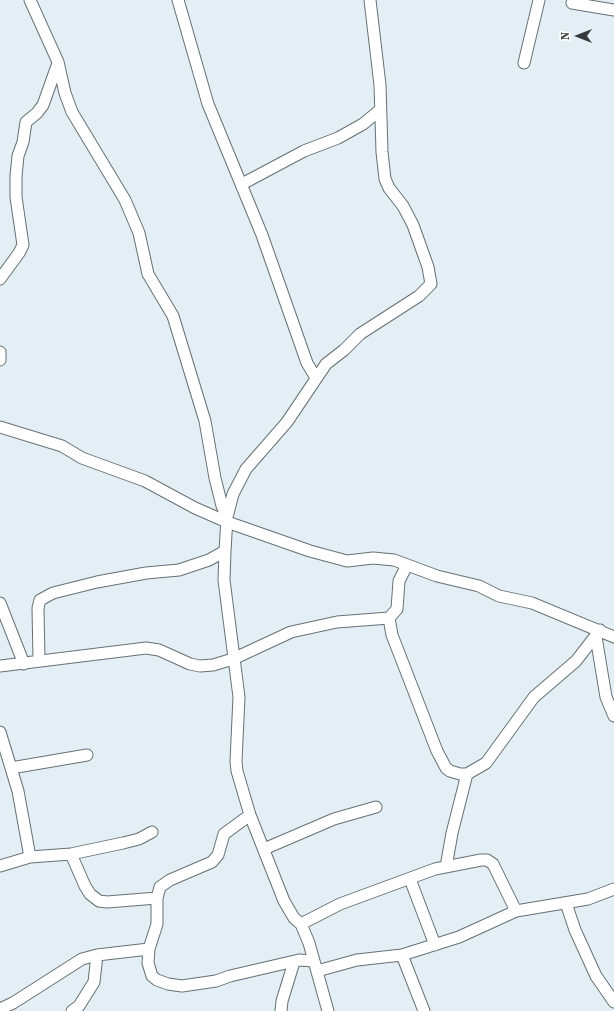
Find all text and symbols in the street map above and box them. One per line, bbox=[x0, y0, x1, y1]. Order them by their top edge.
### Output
north arrow bbox=[558, 16, 598, 56]
text: N bbox=[558, 32, 573, 40]

